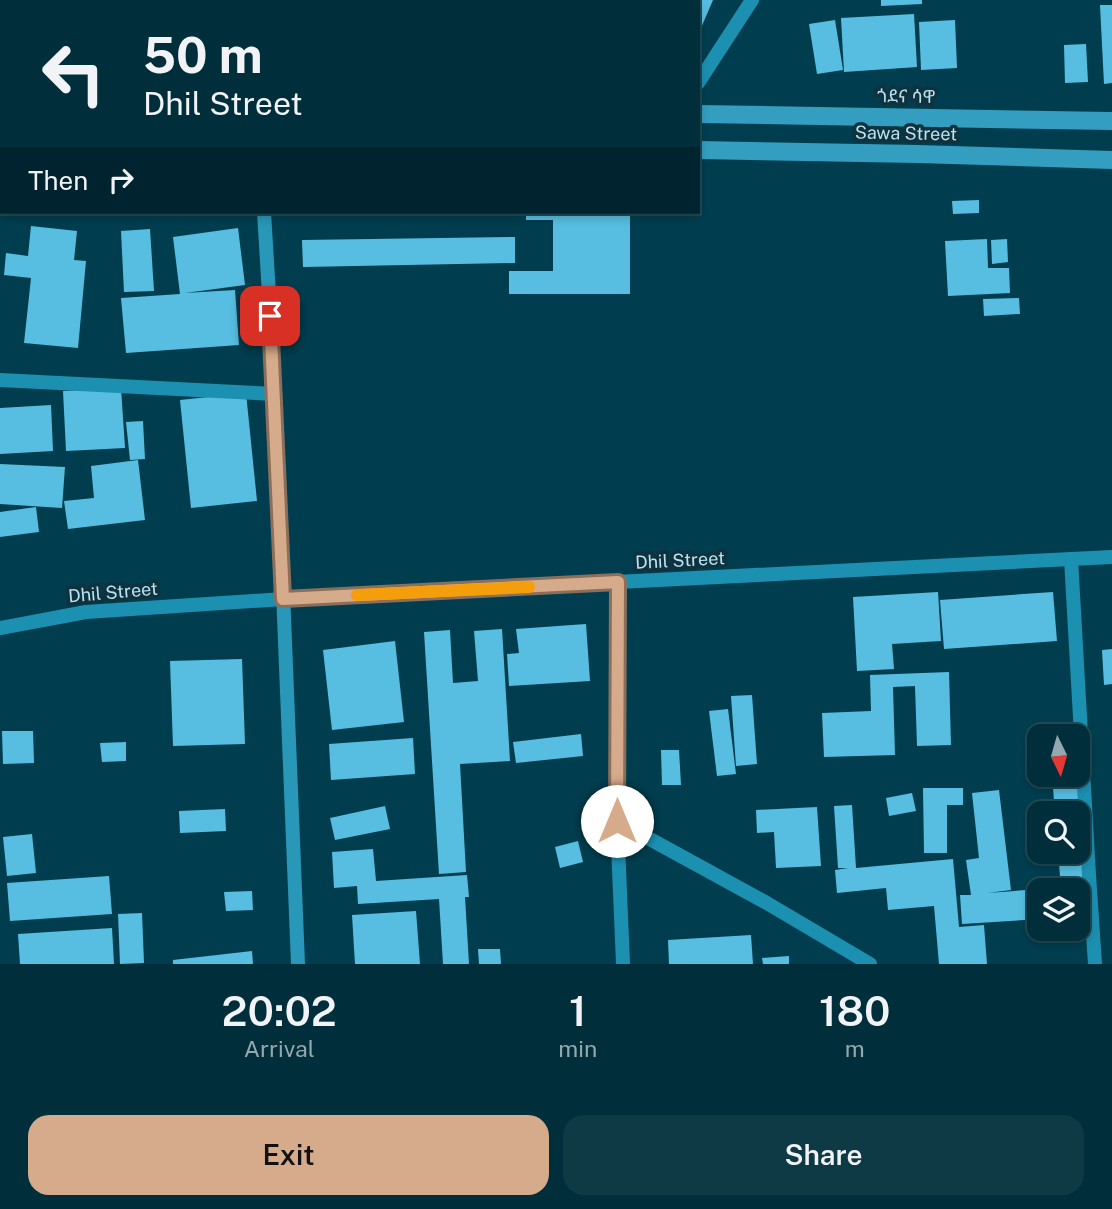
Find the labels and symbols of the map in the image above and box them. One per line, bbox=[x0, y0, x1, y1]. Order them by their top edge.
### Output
street label: ጎደና ሳዋ bbox=[877, 85, 935, 107]
street label: Sawa Street bbox=[855, 122, 957, 144]
pin bbox=[240, 286, 300, 346]
street label: Dhil Street bbox=[635, 547, 725, 573]
street label: Dhil Street bbox=[67, 578, 159, 606]
north arrow bbox=[1027, 724, 1090, 788]
position arrow bbox=[580, 784, 654, 858]

